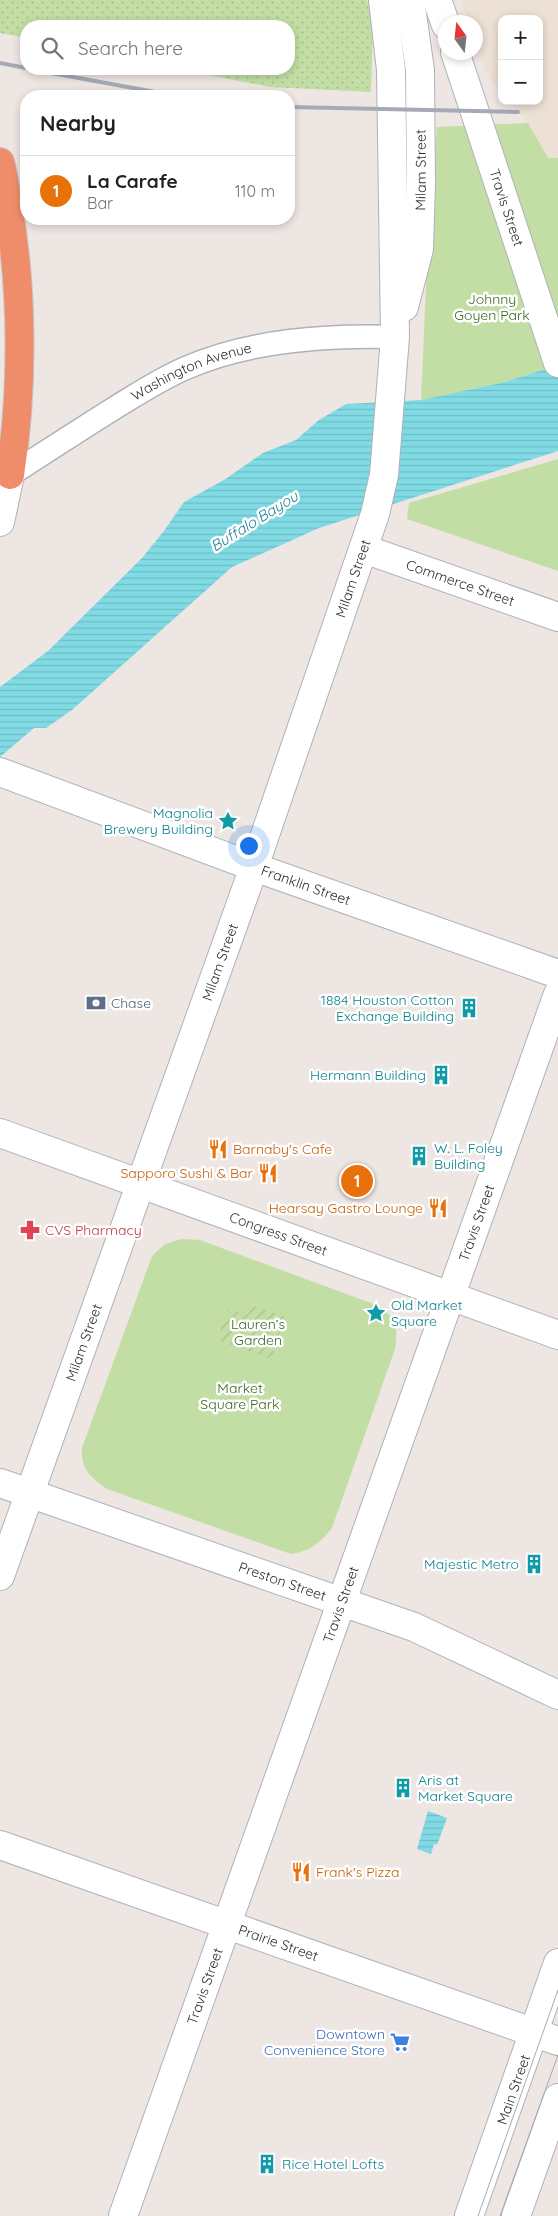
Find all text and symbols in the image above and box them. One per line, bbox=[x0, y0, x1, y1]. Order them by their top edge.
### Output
north arrow bbox=[438, 15, 483, 60]
map controls bbox=[498, 15, 543, 105]
button: + bbox=[498, 15, 543, 60]
search box bbox=[20, 20, 295, 75]
icon: search bbox=[38, 34, 66, 62]
text: Search here bbox=[78, 36, 183, 60]
button: − bbox=[498, 60, 543, 105]
text: Nearby bbox=[40, 110, 116, 136]
street label: Milam Street bbox=[411, 129, 430, 211]
street label: Travis Street bbox=[485, 167, 528, 249]
text: La Carafe bbox=[87, 169, 178, 193]
text: 1 bbox=[53, 181, 59, 201]
text: 110 m bbox=[235, 181, 275, 201]
text: Bar bbox=[87, 193, 113, 213]
park label: Johnny Goyen Park bbox=[454, 290, 530, 324]
street label: Washington Avenue bbox=[128, 339, 253, 405]
water label: Buffalo Bayou bbox=[207, 486, 302, 555]
street label: Milam Street bbox=[331, 537, 375, 620]
street label: Commerce Street bbox=[404, 555, 517, 610]
place label: Magnolia Brewery Building bbox=[104, 804, 213, 838]
place icon: Magnolia Brewery Building bbox=[217, 810, 239, 832]
your location bbox=[236, 833, 262, 859]
street label: Franklin Street bbox=[259, 861, 353, 909]
street label: Milam Street bbox=[198, 921, 242, 1003]
place label: 1884 Houston Cotton Exchange Building bbox=[321, 991, 454, 1025]
bank icon: Chase bbox=[85, 992, 107, 1014]
place label: Chase bbox=[111, 994, 151, 1012]
building icon: 1884 Houston Cotton Exchange Building bbox=[458, 997, 480, 1019]
building icon: Hermann Building bbox=[430, 1064, 452, 1086]
place label: Hermann Building bbox=[310, 1066, 426, 1084]
restaurant icon: Barnaby's Cafe bbox=[207, 1138, 229, 1160]
place label: W. L. Foley Building bbox=[434, 1139, 503, 1173]
place label: Barnaby's Cafe bbox=[233, 1140, 332, 1158]
building icon: W. L. Foley Building bbox=[408, 1145, 430, 1167]
restaurant icon: Sapporo Sushi & Bar bbox=[257, 1162, 279, 1184]
pin: 1 bbox=[341, 1162, 373, 1200]
place label: Sapporo Sushi & Bar bbox=[120, 1164, 254, 1182]
street label: Travis Street bbox=[455, 1182, 498, 1264]
restaurant icon: Hearsay Gastro Lounge bbox=[427, 1197, 449, 1219]
place label: Hearsay Gastro Lounge bbox=[269, 1199, 423, 1217]
street label: Congress Street bbox=[227, 1208, 330, 1260]
pharmacy icon: CVS Pharmacy bbox=[19, 1219, 41, 1241]
place label: CVS Pharmacy bbox=[45, 1221, 142, 1239]
place label: Old Market Square bbox=[391, 1296, 463, 1330]
street label: Milam Street bbox=[61, 1301, 106, 1384]
place icon: Old Market Square bbox=[365, 1302, 387, 1324]
park label: Lauren’s Garden bbox=[231, 1315, 285, 1349]
park label: Market Square Park bbox=[200, 1379, 280, 1413]
building icon: Majestic Metro bbox=[523, 1553, 545, 1575]
place label: Majestic Metro bbox=[424, 1555, 519, 1573]
street label: Preston Street bbox=[236, 1558, 329, 1605]
street label: Travis Street bbox=[319, 1563, 363, 1645]
place label: Aris at Market Square bbox=[418, 1771, 513, 1805]
building icon: Aris at Market Square bbox=[392, 1777, 414, 1799]
restaurant icon: Frank's Pizza bbox=[290, 1861, 312, 1883]
place label: Frank's Pizza bbox=[316, 1863, 399, 1881]
street label: Prairie Street bbox=[236, 1920, 321, 1965]
street label: Travis Street bbox=[183, 1945, 227, 2027]
place label: Downtown Convenience Store bbox=[264, 2025, 385, 2059]
supermarket icon: Downtown Convenience Store bbox=[389, 2031, 411, 2053]
street label: Main Street bbox=[493, 2052, 534, 2127]
building icon: Rice Hotel Lofts bbox=[256, 2153, 278, 2175]
place label: Rice Hotel Lofts bbox=[282, 2155, 384, 2173]

